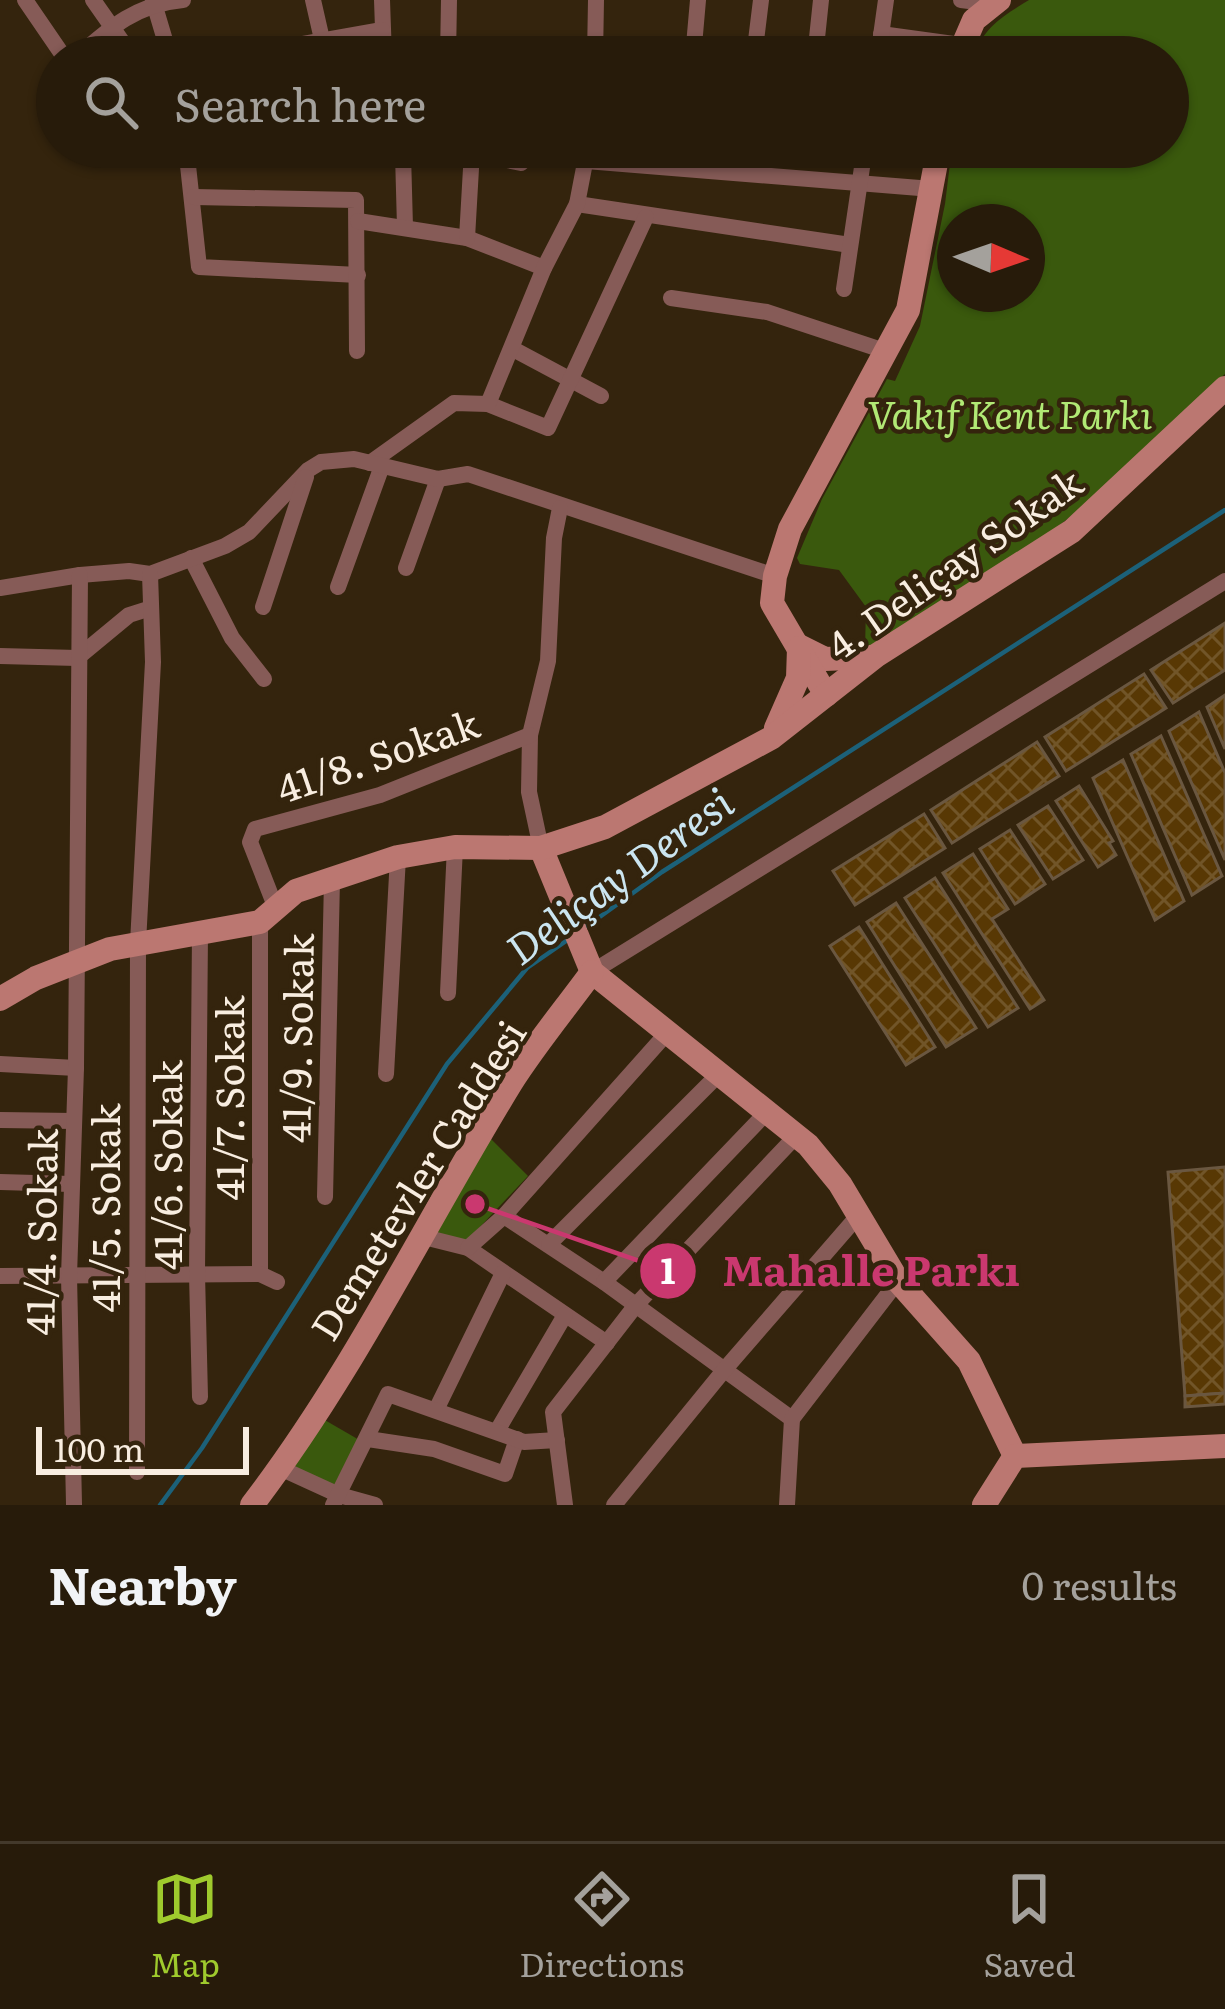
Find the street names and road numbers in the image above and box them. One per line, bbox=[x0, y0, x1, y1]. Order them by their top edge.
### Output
street label: 4. Deliçay Sokak bbox=[813, 451, 1094, 672]
street label: 41/8. Sokak bbox=[268, 692, 487, 816]
street label: 41/9. Sokak bbox=[264, 932, 326, 1143]
street label: 41/7. Sokak bbox=[198, 994, 256, 1200]
street label: Demetevler Caddesi bbox=[294, 1008, 538, 1350]
street label: 41/6. Sokak bbox=[136, 1059, 194, 1270]
street label: 41/5. Sokak bbox=[74, 1102, 132, 1312]
street label: 41/4. Sokak bbox=[8, 1127, 70, 1336]

